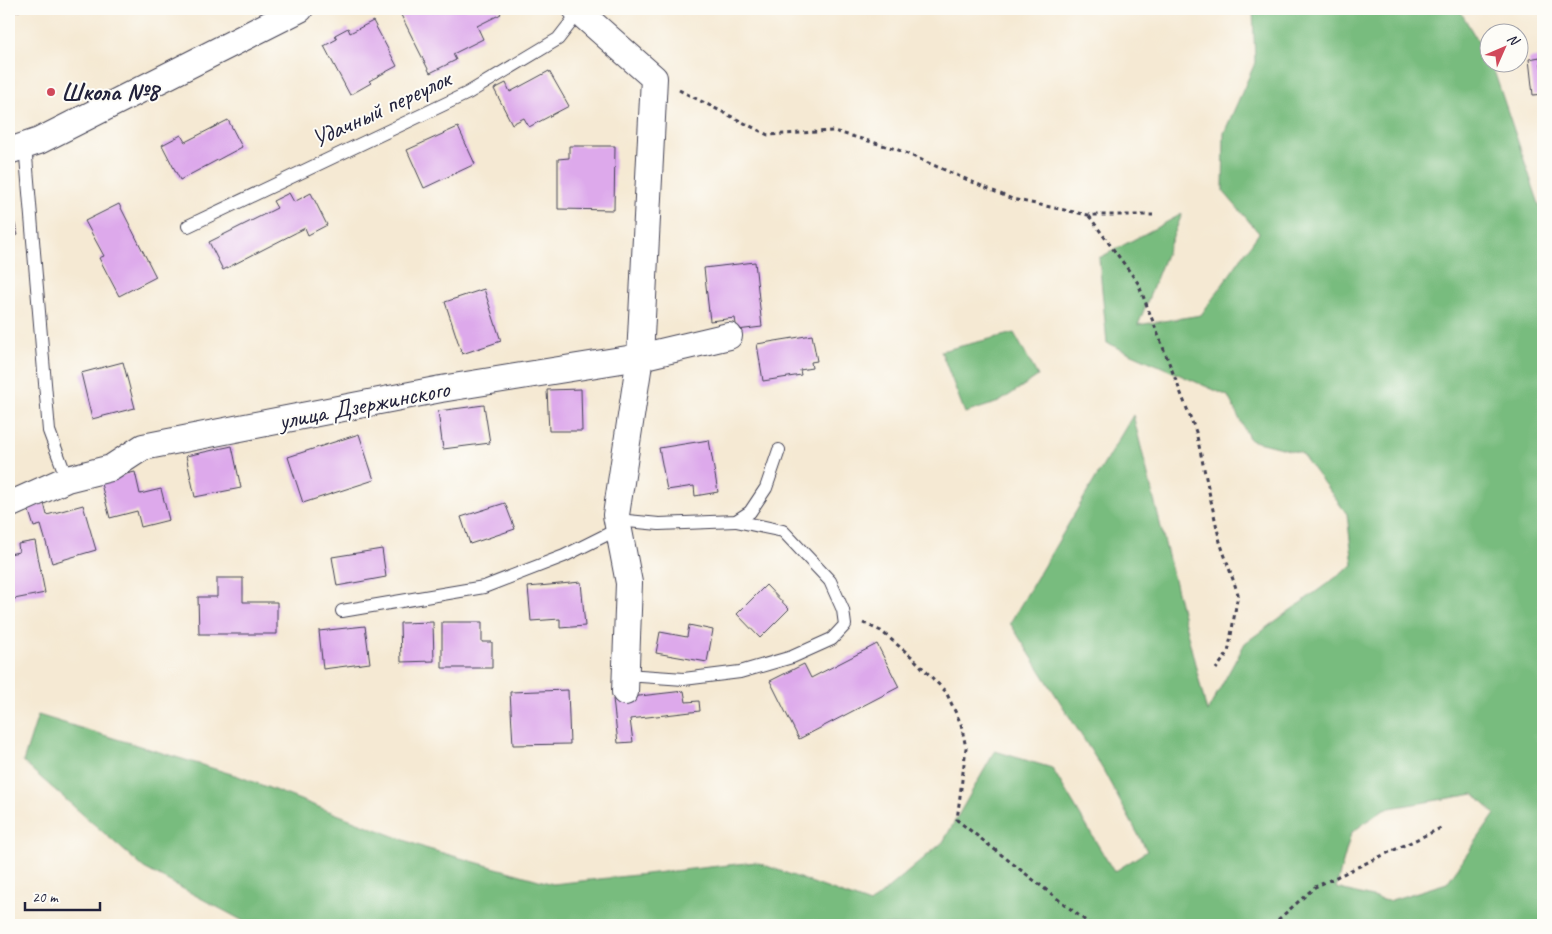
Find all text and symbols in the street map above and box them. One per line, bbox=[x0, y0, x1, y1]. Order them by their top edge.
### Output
north arrow bbox=[1480, 22, 1530, 72]
text: N bbox=[1504, 30, 1524, 50]
street label: Удачный переулок bbox=[306, 62, 458, 155]
place label: Школа №8 bbox=[61, 76, 161, 108]
marker: Школа №8 bbox=[45, 86, 57, 98]
street label: улица Дзержинского bbox=[274, 373, 453, 438]
scale bar bbox=[25, 879, 100, 911]
text: 20 m bbox=[32, 888, 59, 907]

